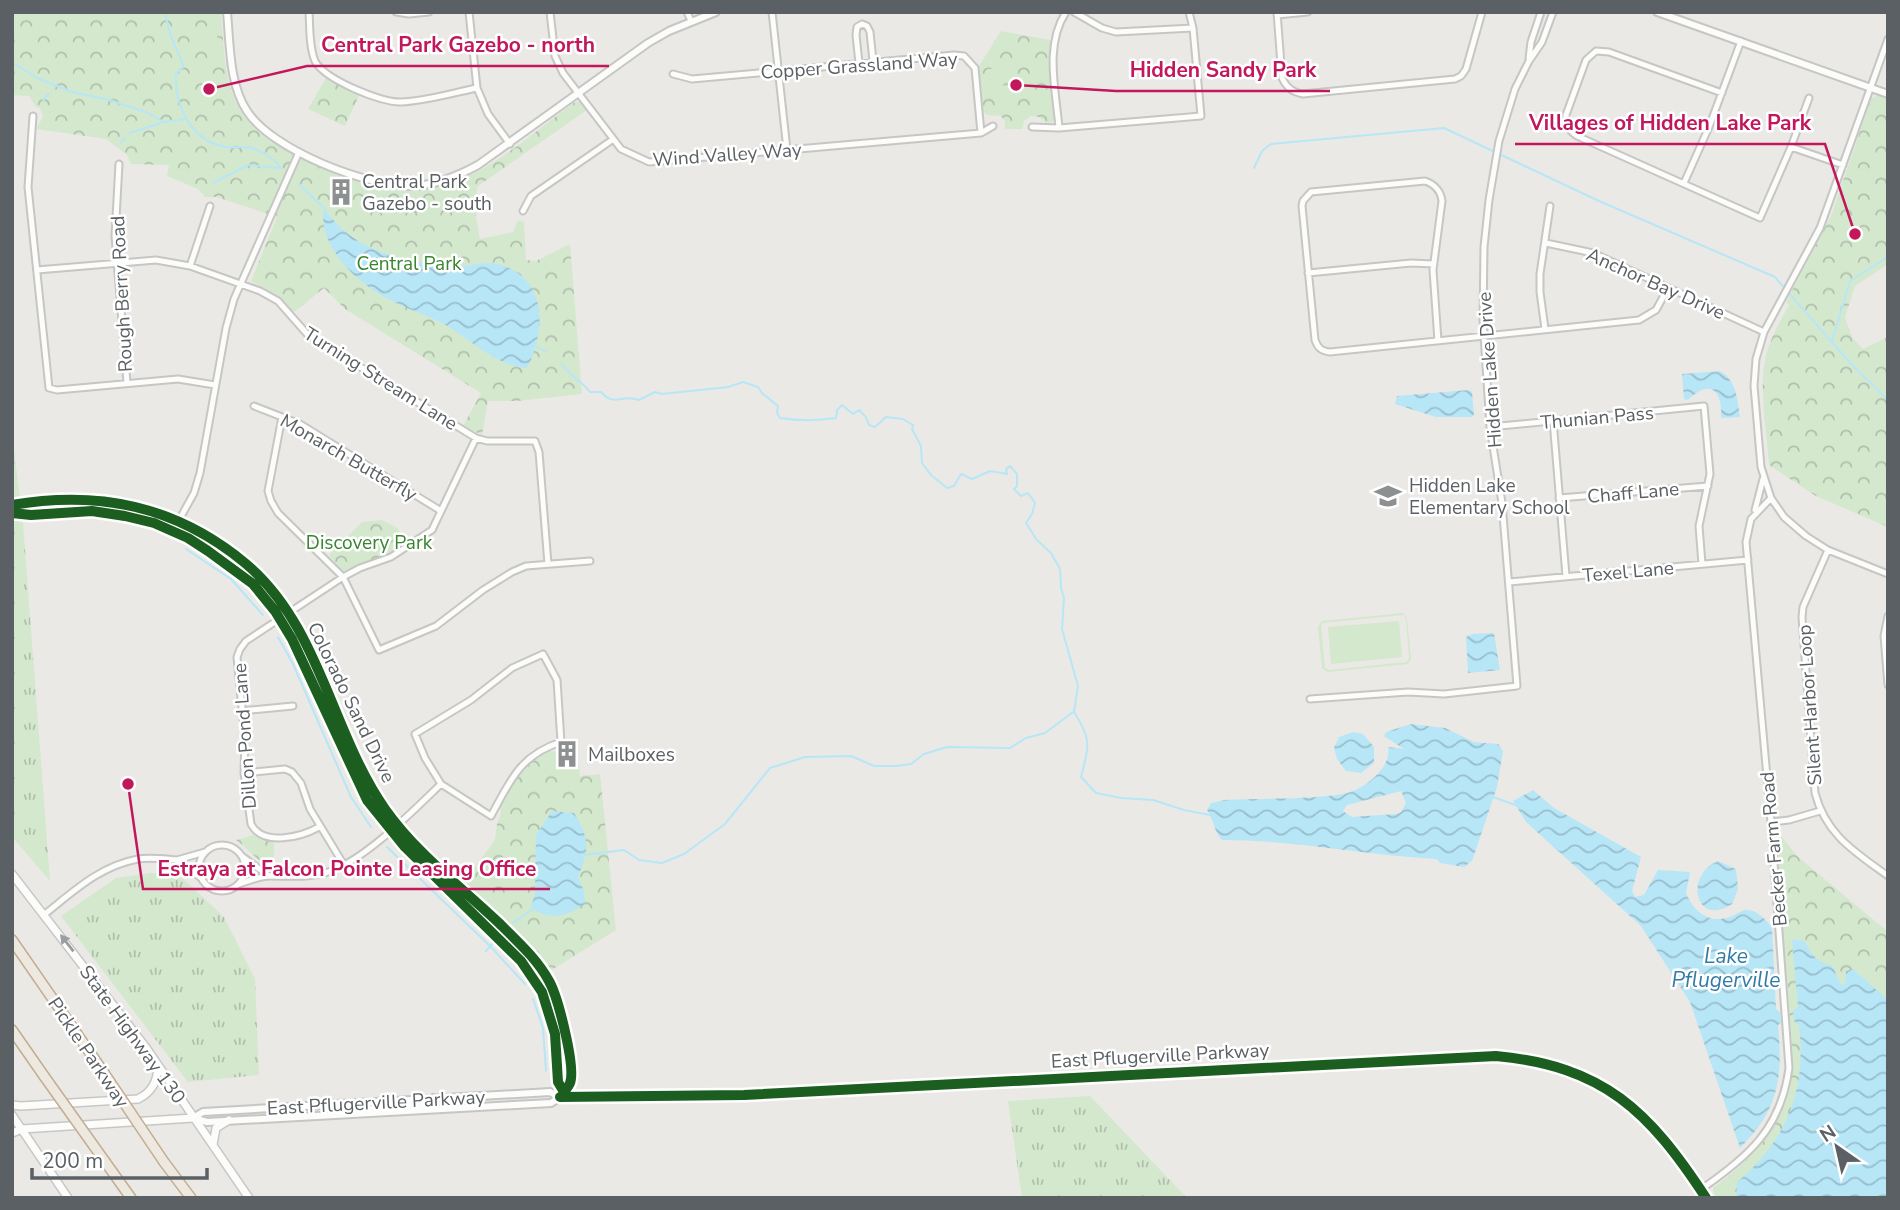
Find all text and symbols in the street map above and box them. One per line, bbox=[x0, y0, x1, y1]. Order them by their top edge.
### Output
callout: Central Park Gazebo - north bbox=[307, 24, 609, 66]
text: Central Park Gazebo - north bbox=[321, 31, 595, 59]
street label: Copper Grassland Way bbox=[760, 46, 959, 86]
callout: Hidden Sandy Park bbox=[1116, 49, 1330, 91]
text: Hidden Sandy Park bbox=[1130, 56, 1317, 84]
callout: Villages of Hidden Lake Park bbox=[1515, 102, 1825, 144]
text: Villages of Hidden Lake Park bbox=[1528, 109, 1812, 137]
street label: Wind Valley Way bbox=[652, 137, 803, 173]
place label: Central Park Gazebo - south bbox=[362, 169, 492, 217]
building icon: Central Park Gazebo - south bbox=[326, 177, 356, 207]
street label: Rough Berry Road bbox=[105, 215, 139, 373]
street label: Anchor Bay Drive bbox=[1582, 242, 1729, 326]
park label: Central Park bbox=[357, 251, 462, 277]
street label: Hidden Lake Drive bbox=[1472, 291, 1508, 449]
street label: Turning Stream Lane bbox=[298, 321, 462, 437]
street label: Thunian Pass bbox=[1539, 400, 1655, 436]
street label: Monarch Butterfly bbox=[275, 408, 422, 508]
place label: Hidden Lake Elementary School bbox=[1409, 473, 1570, 521]
street label: Chaff Lane bbox=[1586, 476, 1680, 510]
school or university icon: Hidden Lake Elementary School bbox=[1373, 481, 1403, 511]
park label: Discovery Park bbox=[306, 530, 433, 556]
street label: Texel Lane bbox=[1581, 555, 1675, 589]
street label: Colorado Sand Drive bbox=[301, 618, 401, 787]
street label: Silent Harbor Loop bbox=[1791, 624, 1829, 786]
street label: Dillon Pond Lane bbox=[227, 662, 263, 810]
building icon: Mailboxes bbox=[552, 739, 582, 769]
place label: Mailboxes bbox=[588, 742, 675, 768]
street label: Becker Farm Road bbox=[1754, 771, 1794, 927]
callout: Estraya at Falcon Pointe Leasing Office bbox=[143, 847, 550, 889]
text: Estraya at Falcon Pointe Leasing Office bbox=[158, 855, 536, 883]
one-way arrow bbox=[61, 934, 75, 952]
water label: Lake Pflugerville bbox=[1671, 942, 1781, 994]
street label: State Highway 130 bbox=[73, 960, 191, 1109]
street label: Pickle Parkway bbox=[41, 992, 135, 1113]
street label: East Pflugerville Parkway bbox=[1050, 1037, 1270, 1075]
street label: East Pflugerville Parkway bbox=[266, 1084, 486, 1122]
north arrow bbox=[1802, 1112, 1872, 1182]
text: N bbox=[1815, 1119, 1841, 1148]
scale bar bbox=[32, 1136, 206, 1180]
text: 200 m bbox=[42, 1147, 103, 1175]

